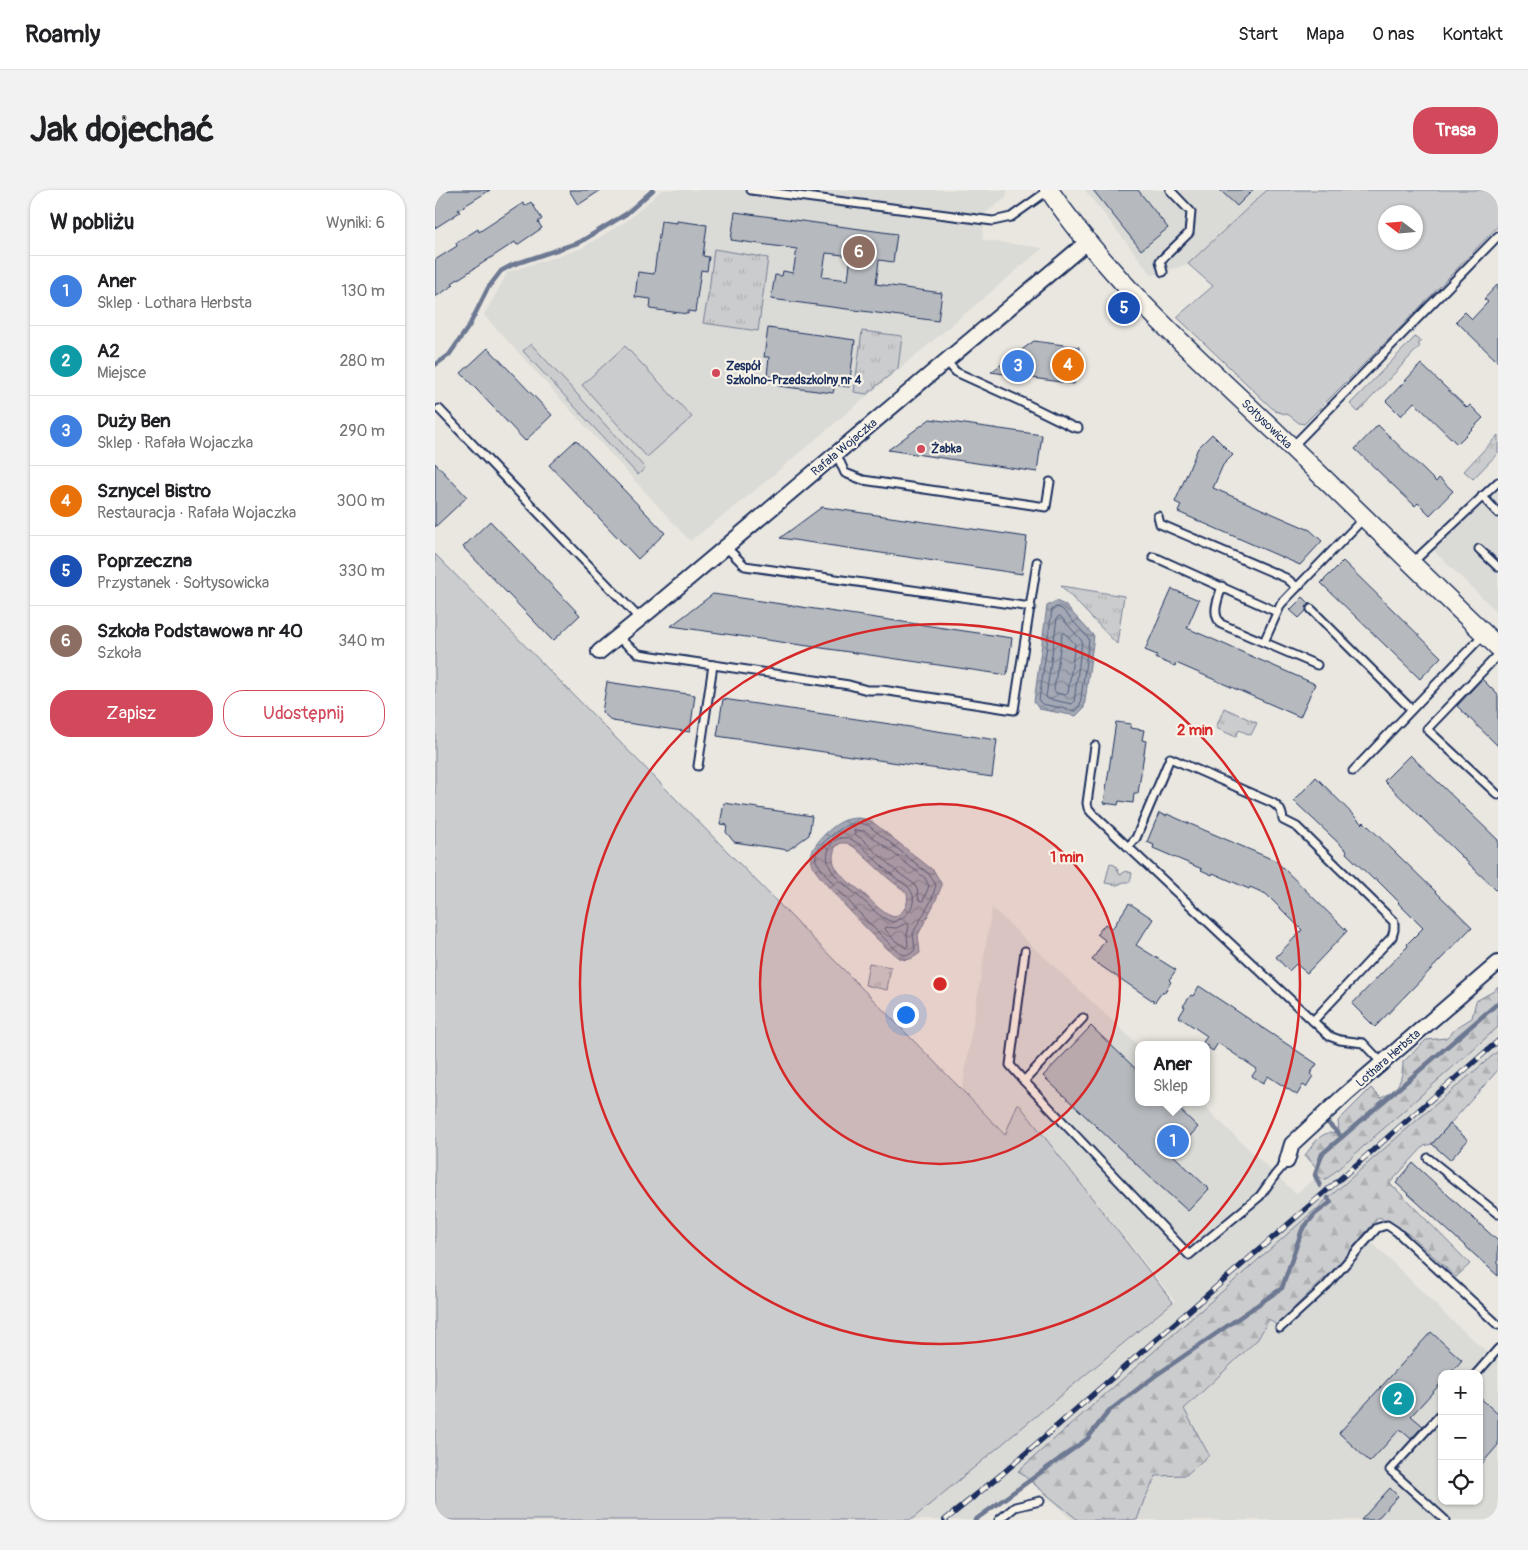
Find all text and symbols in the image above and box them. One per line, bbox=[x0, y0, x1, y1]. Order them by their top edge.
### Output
text: Roamly bbox=[25, 20, 100, 49]
text: Start bbox=[1238, 23, 1278, 46]
text: Mapa bbox=[1306, 23, 1344, 46]
text: O nas bbox=[1372, 23, 1414, 46]
text: Kontakt bbox=[1442, 23, 1503, 46]
button: Trasa bbox=[1413, 107, 1498, 154]
text: Jak dojechać bbox=[30, 108, 214, 152]
north arrow bbox=[1378, 205, 1423, 250]
text: W pobliżu bbox=[50, 209, 134, 236]
text: Wyniki: 6 bbox=[326, 213, 385, 233]
pin: 6 bbox=[843, 233, 875, 271]
text: Aner bbox=[97, 269, 136, 293]
text: 1 bbox=[63, 281, 69, 301]
text: 130 m bbox=[341, 281, 385, 301]
pin: 5 bbox=[1108, 289, 1140, 327]
text: Sklep · Lothara Herbsta bbox=[97, 293, 252, 313]
text: A2 bbox=[97, 339, 120, 363]
pin: 4 bbox=[1052, 346, 1084, 384]
pin: 3 bbox=[1002, 347, 1034, 385]
text: 2 bbox=[62, 351, 70, 371]
text: 280 m bbox=[339, 351, 385, 371]
place label: Zespół Szkolno-Przedszkolny nr 4 bbox=[726, 359, 861, 388]
text: Miejsce bbox=[97, 363, 146, 383]
marker: Zespół Szkolno-Przedszkolny nr 4 bbox=[710, 367, 722, 379]
street label: Sołtysowicka bbox=[1238, 396, 1296, 453]
text: Duży Ben bbox=[97, 409, 171, 433]
street label: Rafała Wojaczka bbox=[808, 415, 881, 479]
text: 3 bbox=[62, 421, 70, 441]
text: 290 m bbox=[339, 421, 385, 441]
text: Sklep · Rafała Wojaczka bbox=[97, 433, 253, 453]
place label: Żabka bbox=[931, 441, 962, 457]
marker: Żabka bbox=[915, 443, 927, 455]
text: Sznycel Bistro bbox=[97, 479, 211, 503]
text: 4 bbox=[61, 491, 71, 511]
text: 300 m bbox=[337, 491, 385, 511]
text: Restauracja · Rafała Wojaczka bbox=[97, 503, 296, 523]
text: Poprzeczna bbox=[97, 549, 192, 573]
text: 5 bbox=[62, 561, 70, 581]
text: 330 m bbox=[339, 561, 385, 581]
text: Przystanek · Sołtysowicka bbox=[97, 573, 269, 593]
text: Szkoła Podstawowa nr 40 bbox=[97, 619, 303, 643]
text: 6 bbox=[61, 631, 71, 651]
text: 340 m bbox=[338, 631, 385, 651]
text: Szkoła bbox=[97, 643, 141, 663]
button: Zapisz bbox=[50, 690, 213, 737]
button: Udostępnij bbox=[223, 690, 385, 737]
text: 2 min bbox=[1177, 721, 1213, 740]
text: 1 min bbox=[1050, 848, 1084, 867]
centre of rings bbox=[931, 975, 949, 993]
your location bbox=[893, 1002, 919, 1028]
street label: Lothara Herbsta bbox=[1353, 1026, 1424, 1091]
popup bbox=[1135, 1041, 1210, 1106]
text: Aner bbox=[1153, 1052, 1192, 1076]
text: Sklep bbox=[1153, 1076, 1188, 1096]
pin: 1 bbox=[1157, 1122, 1189, 1160]
map controls bbox=[1438, 1370, 1483, 1505]
button: + bbox=[1438, 1370, 1483, 1415]
pin: 2 bbox=[1382, 1380, 1414, 1418]
button: − bbox=[1438, 1415, 1483, 1460]
button: locate bbox=[1438, 1460, 1483, 1505]

